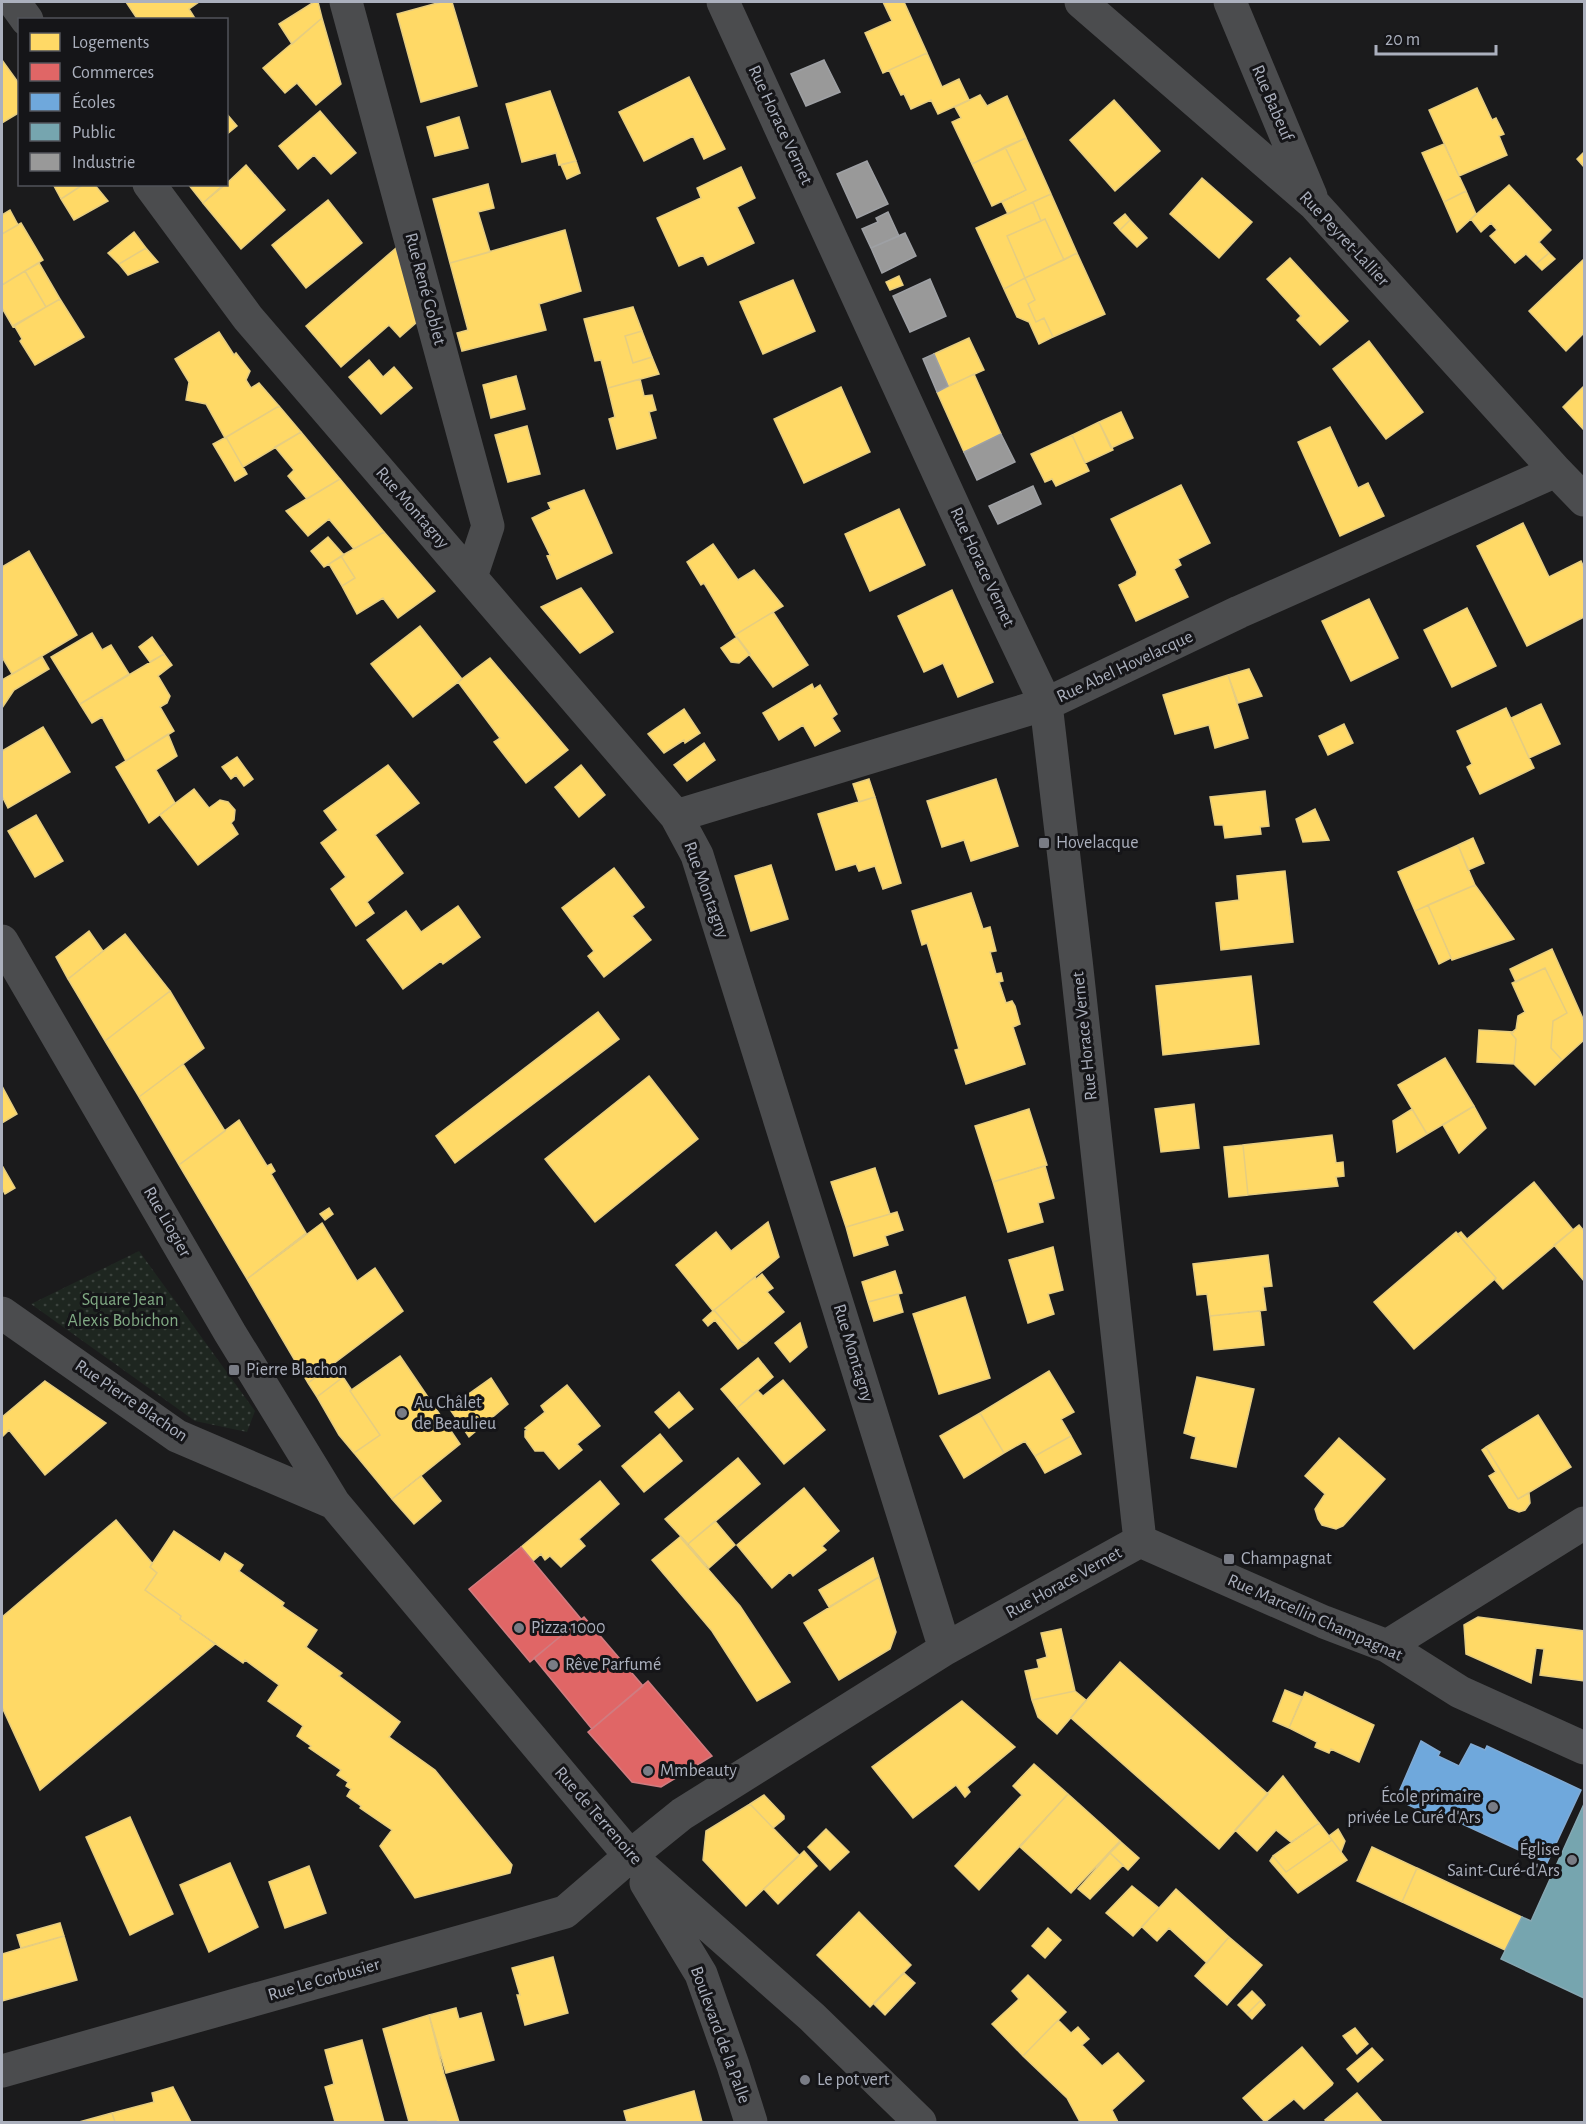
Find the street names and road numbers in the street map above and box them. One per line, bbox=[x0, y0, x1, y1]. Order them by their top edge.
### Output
street label: Rue Horace Vernet bbox=[744, 62, 816, 188]
street label: Rue Babeuf bbox=[1248, 63, 1297, 145]
street label: Rue Peyret-Lallier bbox=[1296, 188, 1392, 290]
street label: Rue René Goblet bbox=[401, 231, 449, 347]
street label: Rue Montagny bbox=[372, 464, 452, 552]
street label: Rue Horace Vernet bbox=[946, 504, 1018, 630]
street label: Rue Abel Hovelacque bbox=[1054, 628, 1196, 706]
street label: Rue Montagny bbox=[680, 839, 732, 941]
street label: Rue Horace Vernet bbox=[1069, 970, 1101, 1101]
street label: Rue Liogier bbox=[140, 1184, 194, 1260]
street label: Rue Montagny bbox=[830, 1302, 877, 1404]
street label: Rue Pierre Blachon bbox=[71, 1357, 191, 1445]
street label: Rue Horace Vernet bbox=[1003, 1544, 1125, 1622]
street label: Rue Marcellin Champagnat bbox=[1225, 1571, 1405, 1665]
street label: Rue de Terrenoire bbox=[551, 1764, 645, 1868]
street label: Rue Le Corbusier bbox=[266, 1955, 382, 2005]
street label: Boulevard de la Palle bbox=[687, 1964, 753, 2106]

